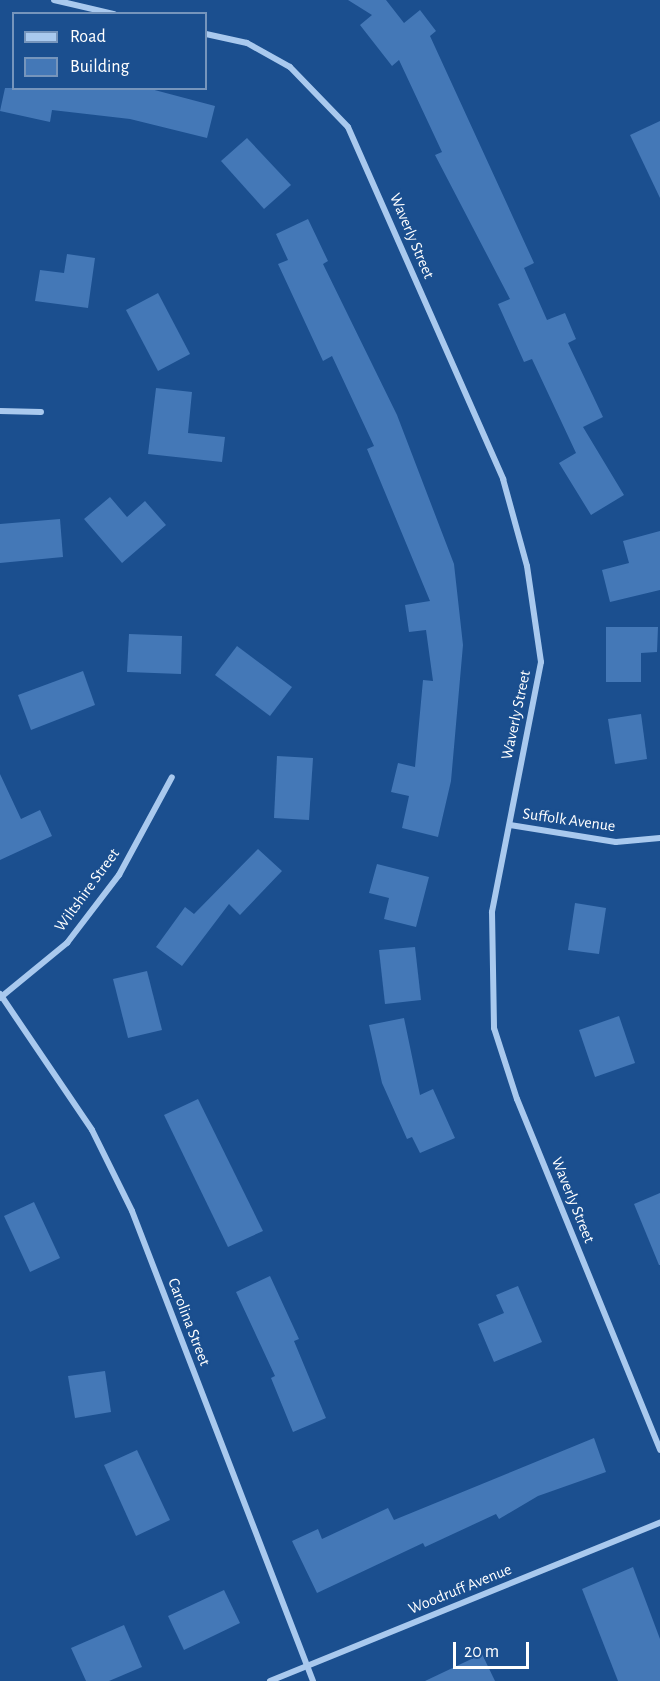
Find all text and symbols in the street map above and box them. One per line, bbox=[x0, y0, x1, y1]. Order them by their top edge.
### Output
legend bbox=[12, 12, 207, 90]
text: Road bbox=[70, 28, 106, 46]
text: Building bbox=[70, 58, 129, 76]
street label: Waverly Street bbox=[385, 190, 439, 282]
street label: Waverly Street bbox=[497, 669, 535, 761]
street label: Suffolk Avenue bbox=[521, 804, 617, 836]
street label: Wiltshire Street bbox=[50, 845, 124, 935]
street label: Waverly Street bbox=[547, 1154, 599, 1246]
street label: Carolina Street bbox=[163, 1275, 215, 1369]
street label: Woodruff Avenue bbox=[406, 1560, 514, 1618]
scale bar bbox=[456, 1630, 532, 1668]
text: 20 m bbox=[464, 1643, 499, 1661]

